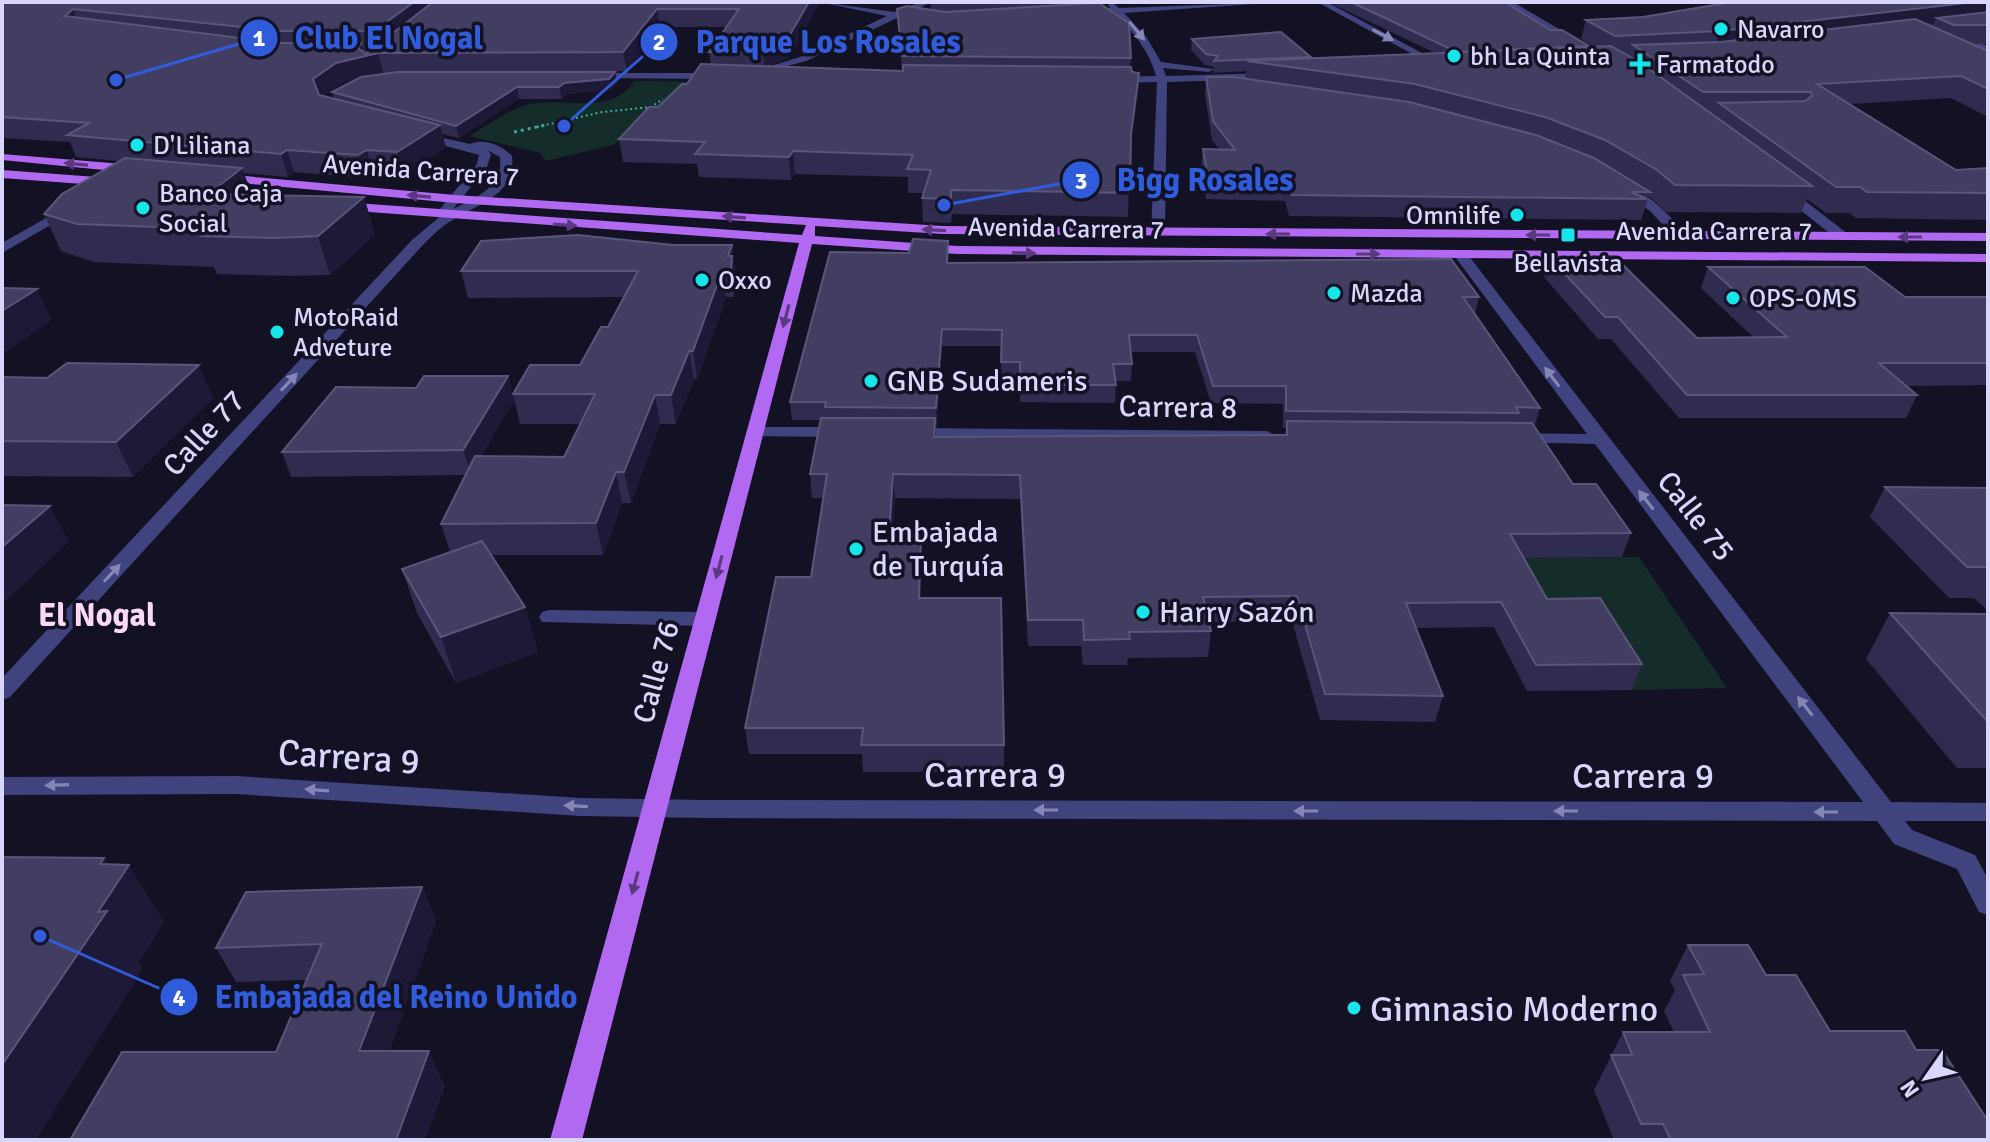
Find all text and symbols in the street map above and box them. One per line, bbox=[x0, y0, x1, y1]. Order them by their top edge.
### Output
callout: Club El Nogal bbox=[239, 10, 500, 66]
callout: Parque Los Rosales bbox=[639, 14, 977, 70]
place label: Navarro bbox=[1737, 14, 1825, 46]
text: Club El Nogal bbox=[295, 19, 483, 58]
one-way arrow bbox=[1128, 20, 1145, 40]
marker: Navarro bbox=[1712, 20, 1730, 38]
text: 1 bbox=[253, 23, 266, 53]
text: Parque Los Rosales bbox=[695, 23, 961, 62]
text: 2 bbox=[653, 27, 665, 57]
one-way arrow bbox=[1371, 29, 1394, 42]
place label: bh La Quinta bbox=[1470, 41, 1610, 73]
marker: bh La Quinta bbox=[1445, 47, 1463, 65]
place label: Farmatodo bbox=[1656, 49, 1775, 81]
marker: Farmatodo bbox=[1631, 55, 1649, 73]
place label: D'Liliana bbox=[153, 130, 250, 162]
marker: D'Liliana bbox=[128, 136, 146, 154]
street label: Avenida Carrera 7 bbox=[322, 148, 520, 194]
callout: Bigg Rosales bbox=[1061, 152, 1310, 208]
one-way arrow bbox=[63, 157, 88, 170]
text: Bigg Rosales bbox=[1117, 161, 1293, 200]
text: 3 bbox=[1075, 166, 1087, 196]
place label: Banco Caja Social bbox=[159, 178, 283, 240]
one-way arrow bbox=[406, 189, 431, 202]
marker: Banco Caja Social bbox=[134, 199, 152, 217]
place label: Omnilife bbox=[1406, 200, 1501, 232]
marker: Omnilife bbox=[1508, 206, 1526, 224]
one-way arrow bbox=[721, 210, 746, 223]
street label: Avenida Carrera 7 bbox=[967, 211, 1165, 247]
street label: Avenida Carrera 7 bbox=[1616, 216, 1812, 248]
one-way arrow bbox=[553, 219, 578, 232]
one-way arrow bbox=[921, 223, 946, 236]
marker: Bellavista bbox=[1559, 226, 1577, 244]
one-way arrow bbox=[1265, 228, 1290, 240]
one-way arrow bbox=[1525, 229, 1550, 241]
one-way arrow bbox=[1897, 231, 1922, 243]
one-way arrow bbox=[1012, 246, 1037, 259]
one-way arrow bbox=[1356, 248, 1381, 260]
place label: Bellavista bbox=[1514, 248, 1622, 280]
place label: Oxxo bbox=[718, 265, 772, 297]
marker: Oxxo bbox=[693, 271, 711, 289]
place label: Mazda bbox=[1350, 278, 1423, 310]
place label: OPS-OMS bbox=[1749, 283, 1857, 315]
marker: Mazda bbox=[1325, 284, 1343, 302]
marker: OPS-OMS bbox=[1724, 289, 1742, 307]
place label: MotoRaid Adveture bbox=[293, 302, 399, 364]
one-way arrow bbox=[780, 303, 792, 328]
marker: MotoRaid Adveture bbox=[268, 323, 286, 341]
place label: GNB Sudameris bbox=[887, 363, 1087, 400]
one-way arrow bbox=[1545, 366, 1561, 387]
marker: GNB Sudameris bbox=[862, 372, 880, 390]
one-way arrow bbox=[279, 373, 297, 392]
street label: Calle 77 bbox=[155, 383, 253, 484]
street label: Carrera 8 bbox=[1118, 388, 1238, 427]
street label: Calle 75 bbox=[1649, 464, 1742, 569]
one-way arrow bbox=[1639, 490, 1655, 510]
place label: Embajada de Turquía bbox=[872, 514, 1004, 585]
marker: Embajada de Turquía bbox=[847, 540, 865, 558]
one-way arrow bbox=[713, 555, 725, 580]
one-way arrow bbox=[103, 564, 121, 583]
place label: Harry Sazón bbox=[1159, 594, 1315, 631]
district label: El Nogal bbox=[38, 596, 156, 635]
marker: Harry Sazón bbox=[1134, 603, 1152, 621]
street label: Calle 76 bbox=[625, 617, 688, 727]
one-way arrow bbox=[1797, 696, 1813, 716]
street label: Carrera 9 bbox=[276, 730, 421, 785]
street label: Carrera 9 bbox=[924, 753, 1066, 798]
street label: Carrera 9 bbox=[1572, 754, 1714, 799]
one-way arrow bbox=[44, 779, 69, 791]
one-way arrow bbox=[304, 783, 329, 796]
one-way arrow bbox=[563, 800, 588, 813]
one-way arrow bbox=[1033, 804, 1058, 816]
one-way arrow bbox=[1293, 805, 1318, 817]
one-way arrow bbox=[1553, 805, 1578, 817]
one-way arrow bbox=[1813, 806, 1838, 818]
one-way arrow bbox=[628, 871, 640, 896]
callout: Embajada del Reino Unido bbox=[159, 969, 594, 1025]
text: Embajada del Reino Unido bbox=[214, 978, 578, 1017]
text: 4 bbox=[173, 983, 186, 1013]
place label: Gimnasio Moderno bbox=[1370, 987, 1658, 1032]
marker: Gimnasio Moderno bbox=[1345, 999, 1363, 1017]
north arrow bbox=[1886, 1038, 1966, 1118]
text: N bbox=[1894, 1075, 1925, 1103]

